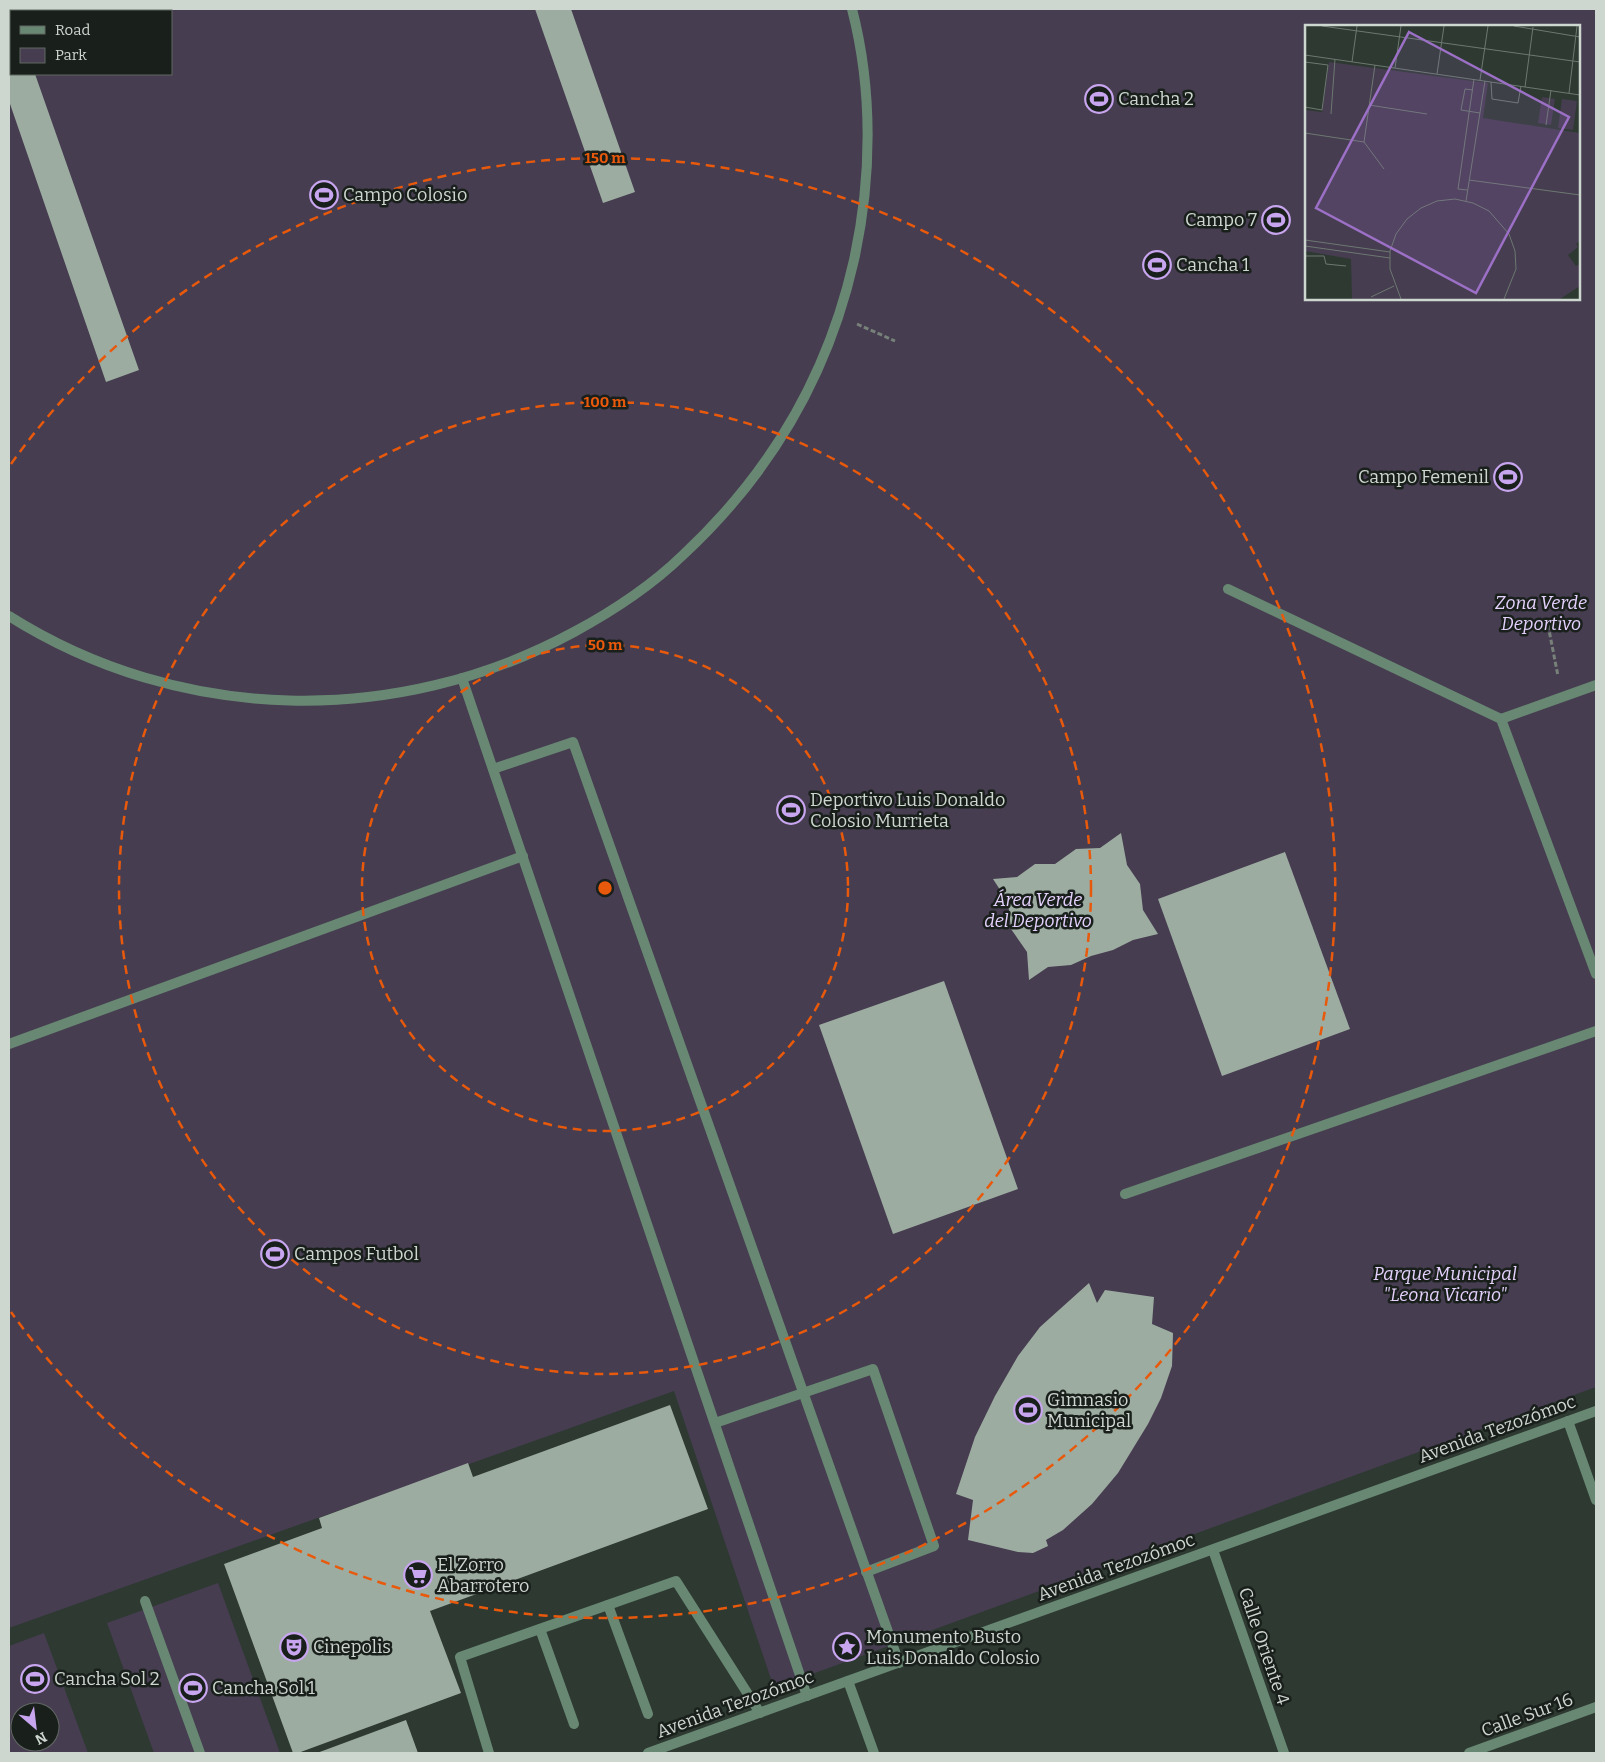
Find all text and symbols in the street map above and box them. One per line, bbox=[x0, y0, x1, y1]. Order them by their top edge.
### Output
legend bbox=[10, 10, 172, 75]
text: Road bbox=[55, 21, 90, 39]
inset map bbox=[1305, 25, 1580, 300]
text: Park bbox=[55, 46, 87, 64]
sports icon: Cancha 2 bbox=[1084, 84, 1114, 114]
place label: Cancha 2 bbox=[1118, 88, 1194, 110]
text: 150 m bbox=[584, 149, 626, 167]
sports icon: Campo Colosio bbox=[309, 180, 339, 210]
place label: Campo Colosio bbox=[343, 184, 467, 206]
sports icon: Campo 7 bbox=[1261, 205, 1291, 235]
place label: Campo 7 bbox=[1185, 209, 1257, 231]
sports icon: Cancha 1 bbox=[1142, 250, 1172, 280]
place label: Cancha 1 bbox=[1176, 254, 1250, 276]
text: 100 m bbox=[584, 393, 627, 411]
sports icon: Campo Femenil bbox=[1493, 462, 1523, 492]
place label: Campo Femenil bbox=[1358, 466, 1489, 488]
park label: Zona Verde Deportivo bbox=[1495, 592, 1587, 635]
text: 50 m bbox=[588, 636, 623, 654]
place label: Deportivo Luis Donaldo Colosio Murrieta bbox=[810, 789, 1005, 832]
sports icon: Deportivo Luis Donaldo Colosio Murrieta bbox=[776, 795, 806, 825]
centre of rings bbox=[596, 879, 614, 897]
park label: Área Verde del Deportivo bbox=[984, 889, 1092, 932]
sports icon: Campos Futbol bbox=[260, 1239, 290, 1269]
place label: Campos Futbol bbox=[294, 1243, 419, 1265]
park label: Parque Municipal "Leona Vicario" bbox=[1373, 1263, 1517, 1306]
place label: Gimnasio Municipal bbox=[1047, 1389, 1131, 1432]
street label: Avenida Tezozómoc bbox=[1415, 1390, 1579, 1468]
sports icon: Gimnasio Municipal bbox=[1013, 1395, 1043, 1425]
street label: Avenida Tezozómoc bbox=[1034, 1528, 1198, 1606]
place label: El Zorro Abarrotero bbox=[437, 1554, 529, 1597]
supermarket icon: El Zorro Abarrotero bbox=[403, 1560, 433, 1590]
street label: Calle Oriente 4 bbox=[1234, 1584, 1295, 1708]
place label: Monumento Busto Luis Donaldo Colosio bbox=[866, 1626, 1040, 1669]
theatre icon: Cinepolis bbox=[279, 1632, 309, 1662]
place icon: Monumento Busto Luis Donaldo Colosio bbox=[832, 1632, 862, 1662]
place label: Cinepolis bbox=[313, 1636, 391, 1658]
sports icon: Cancha Sol 2 bbox=[20, 1664, 50, 1694]
street label: Avenida Tezozómoc bbox=[653, 1665, 817, 1743]
place label: Cancha Sol 2 bbox=[54, 1668, 160, 1690]
sports icon: Cancha Sol 1 bbox=[178, 1673, 208, 1703]
place label: Cancha Sol 1 bbox=[212, 1677, 316, 1699]
street label: Calle Sur 16 bbox=[1478, 1688, 1576, 1742]
north arrow bbox=[10, 1702, 60, 1752]
text: N bbox=[32, 1728, 50, 1748]

